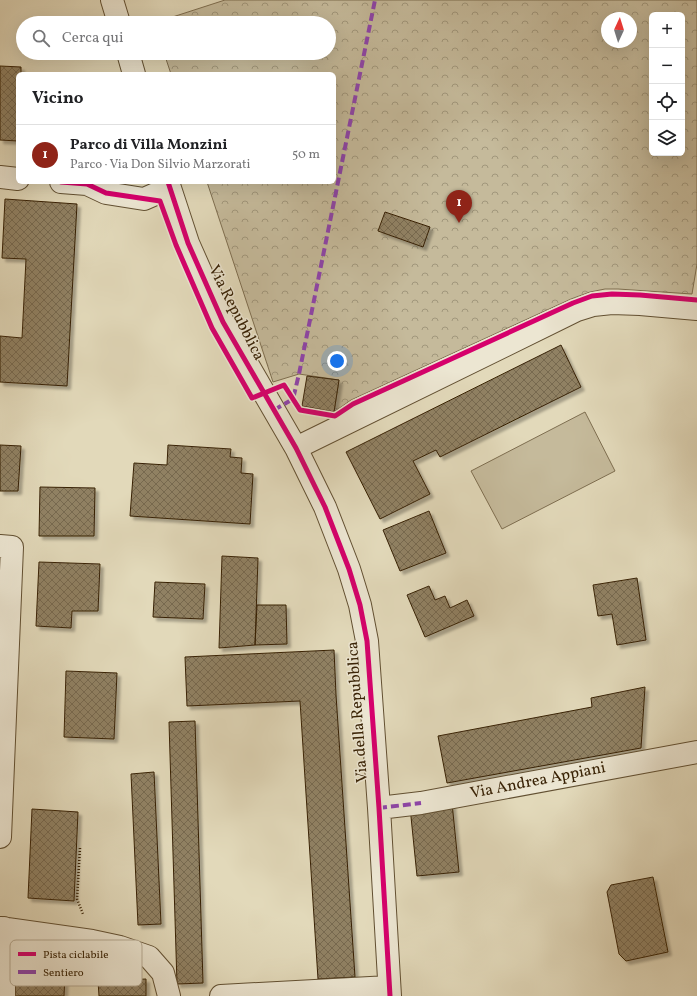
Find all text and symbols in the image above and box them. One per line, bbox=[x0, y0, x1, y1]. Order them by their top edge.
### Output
north arrow bbox=[601, 12, 637, 48]
map controls bbox=[649, 12, 685, 156]
button: + bbox=[649, 12, 685, 48]
search box bbox=[16, 16, 336, 60]
icon: search bbox=[30, 27, 52, 49]
text: Cerca qui bbox=[62, 28, 124, 49]
button: − bbox=[649, 48, 685, 84]
button: locate bbox=[649, 84, 685, 120]
text: Vicino bbox=[32, 87, 83, 110]
button: layers bbox=[649, 120, 685, 156]
text: Parco di Villa Monzini bbox=[70, 135, 228, 156]
text: 1 bbox=[42, 146, 48, 164]
text: 50 m bbox=[292, 146, 320, 164]
text: Parco · Via Don Silvio Marzorati bbox=[70, 156, 251, 174]
pin: 1 bbox=[446, 190, 472, 223]
street label: Via Repubblica bbox=[202, 261, 270, 365]
your location bbox=[327, 351, 347, 371]
street label: Via della Repubblica bbox=[342, 640, 374, 784]
street label: Via Andrea Appiani bbox=[468, 757, 608, 805]
legend bbox=[10, 940, 142, 986]
text: Pista ciclabile bbox=[43, 948, 108, 963]
text: Sentiero bbox=[43, 966, 84, 981]

